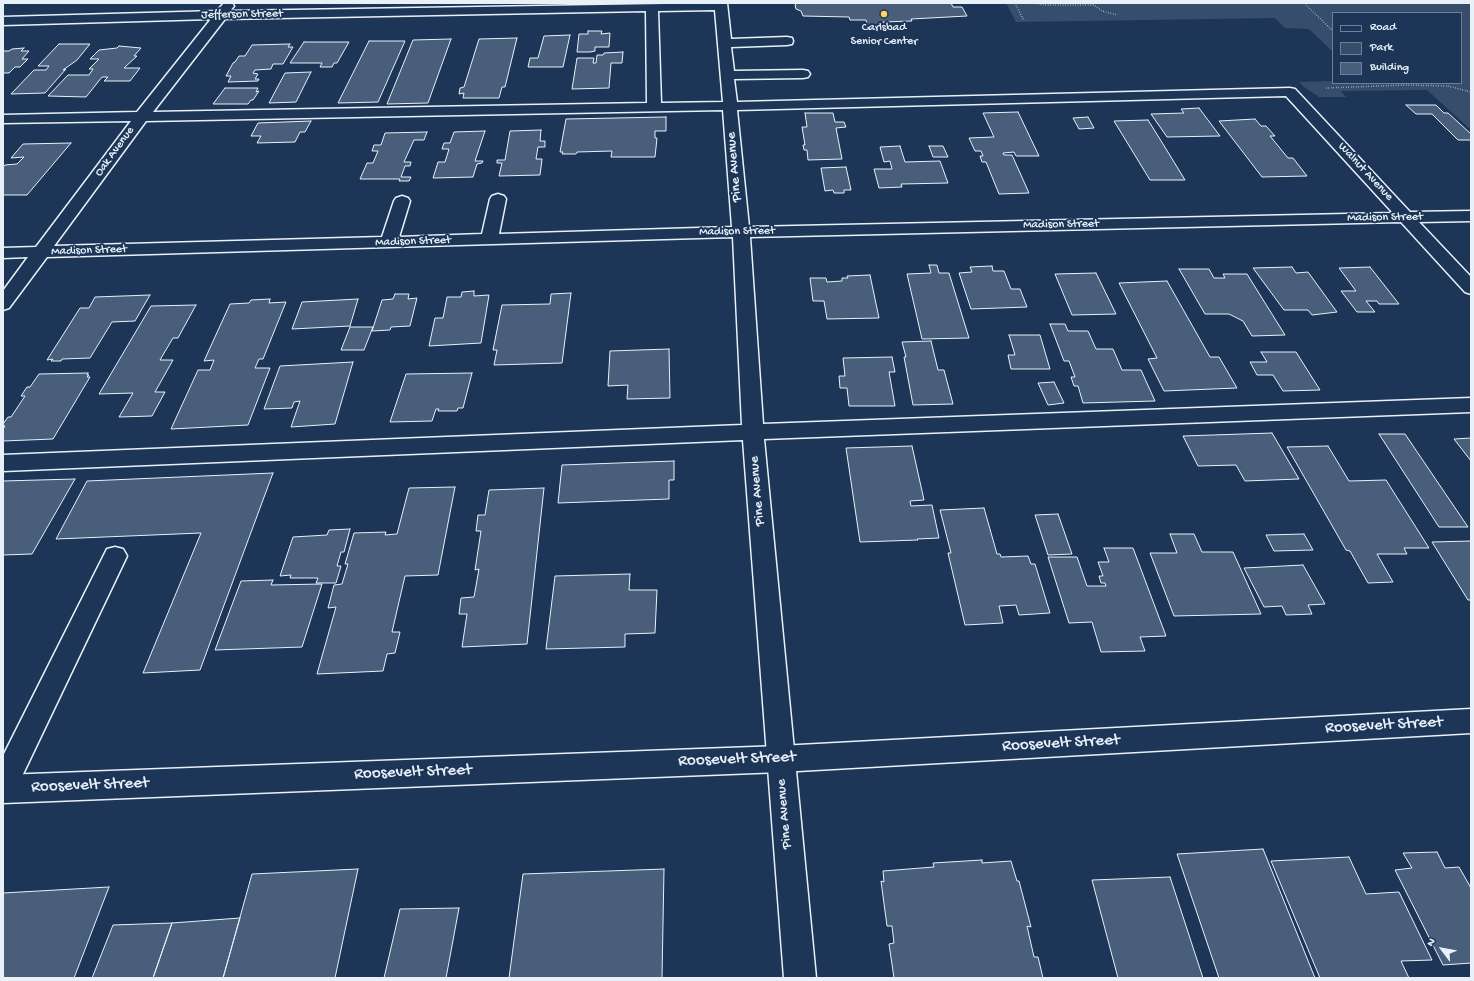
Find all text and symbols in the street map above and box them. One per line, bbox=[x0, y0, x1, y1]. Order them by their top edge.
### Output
street label: Jefferson Street bbox=[201, 7, 283, 23]
marker: Carlsbad Senior Center bbox=[879, 9, 889, 19]
legend bbox=[1332, 12, 1462, 84]
place label: Carlsbad Senior Center bbox=[850, 21, 918, 49]
text: Road bbox=[1370, 21, 1396, 35]
text: Park bbox=[1370, 41, 1393, 55]
text: Building bbox=[1370, 61, 1409, 75]
street label: Oak Avenue bbox=[92, 124, 138, 180]
street label: Pine Avenue bbox=[724, 131, 746, 203]
street label: Walnut Avenue bbox=[1334, 140, 1396, 204]
street label: Madison Street bbox=[1347, 210, 1423, 226]
street label: Madison Street bbox=[1023, 217, 1099, 233]
street label: Madison Street bbox=[699, 224, 775, 240]
street label: Madison Street bbox=[375, 233, 451, 251]
street label: Madison Street bbox=[51, 242, 127, 260]
street label: Pine Avenue bbox=[747, 455, 769, 527]
street label: Roosevelt Street bbox=[1325, 713, 1443, 739]
street label: Roosevelt Street bbox=[1002, 731, 1120, 757]
street label: Roosevelt Street bbox=[678, 748, 796, 772]
street label: Roosevelt Street bbox=[354, 761, 472, 785]
street label: Roosevelt Street bbox=[31, 774, 149, 798]
street label: Pine Avenue bbox=[774, 778, 796, 850]
north arrow bbox=[1422, 929, 1462, 969]
text: N bbox=[1425, 936, 1439, 949]

